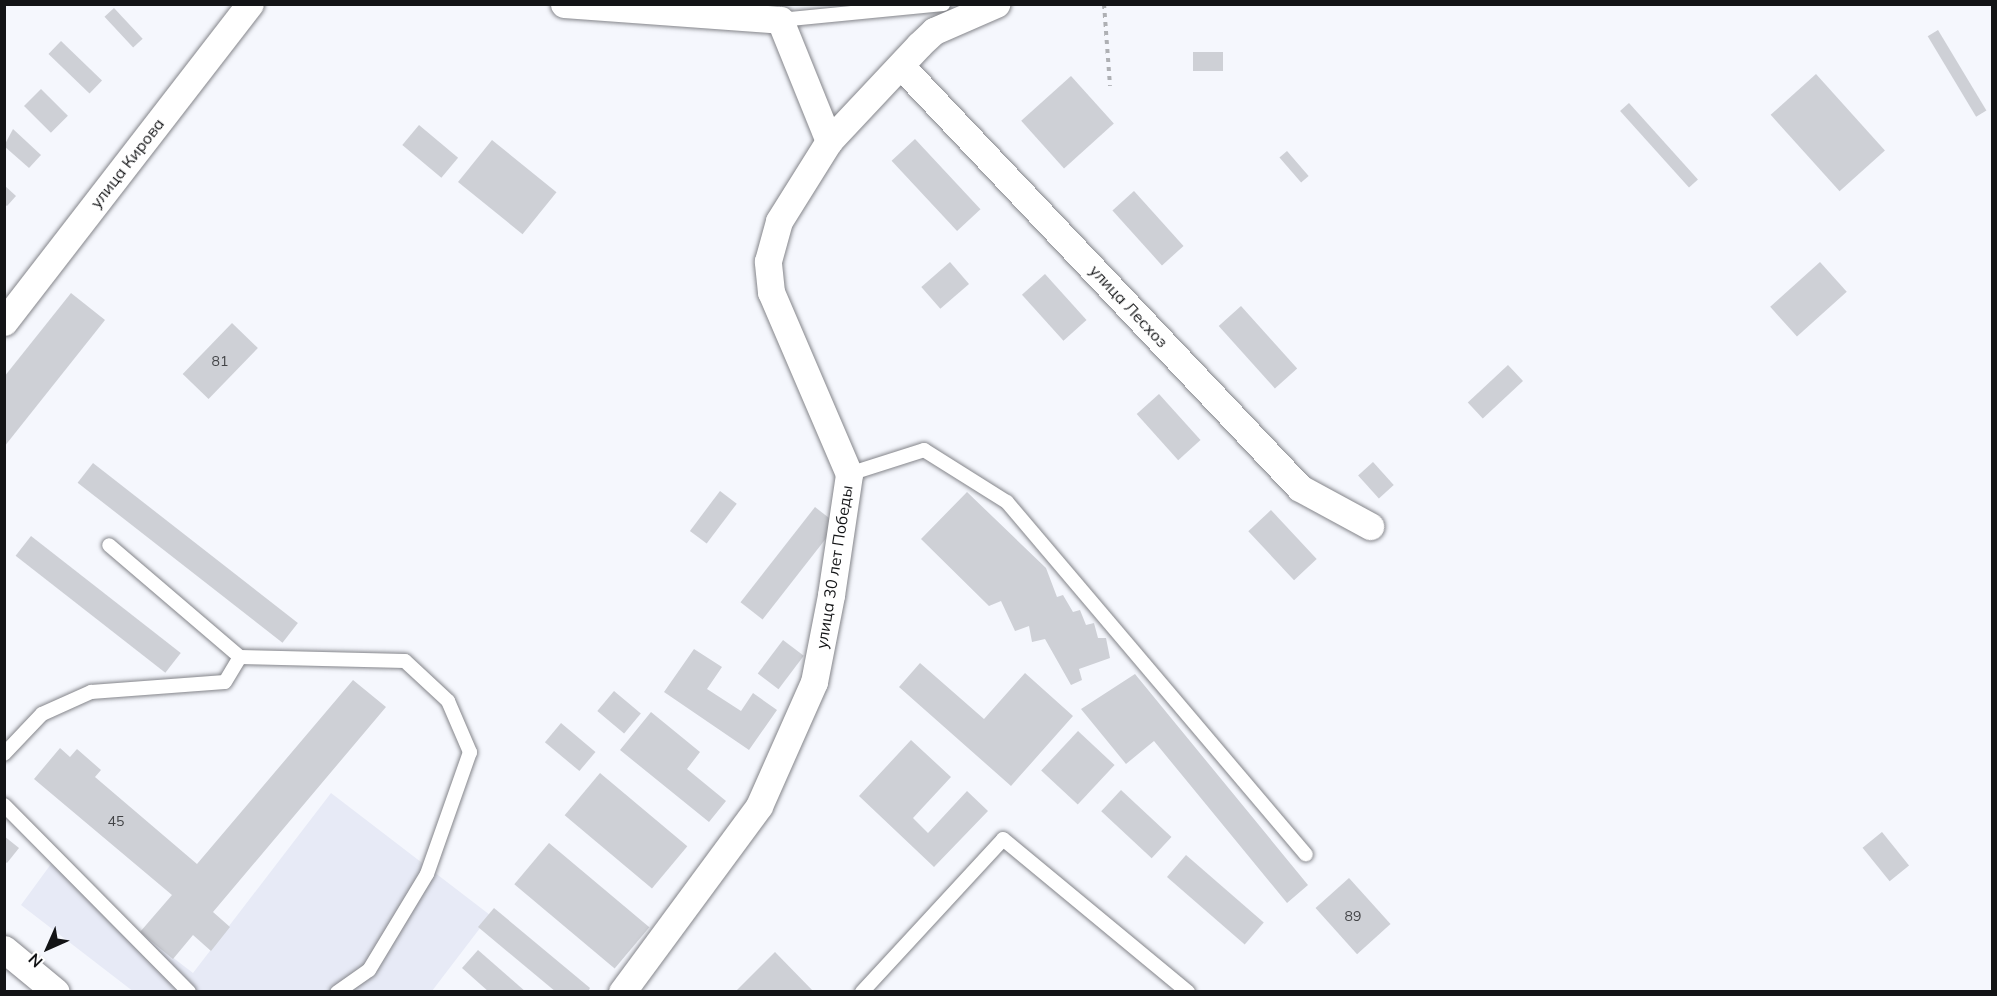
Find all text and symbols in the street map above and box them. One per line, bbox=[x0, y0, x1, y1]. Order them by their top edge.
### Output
street label: улица Кирова bbox=[86, 114, 168, 212]
street label: улица Лесхоз bbox=[1086, 261, 1172, 351]
house number: 81 bbox=[212, 353, 228, 369]
street label: улица 30 лет Победы bbox=[812, 484, 856, 650]
house number: 45 bbox=[108, 813, 124, 829]
house number: 89 bbox=[1345, 908, 1361, 924]
north arrow bbox=[18, 918, 78, 978]
text: N bbox=[24, 949, 47, 972]

